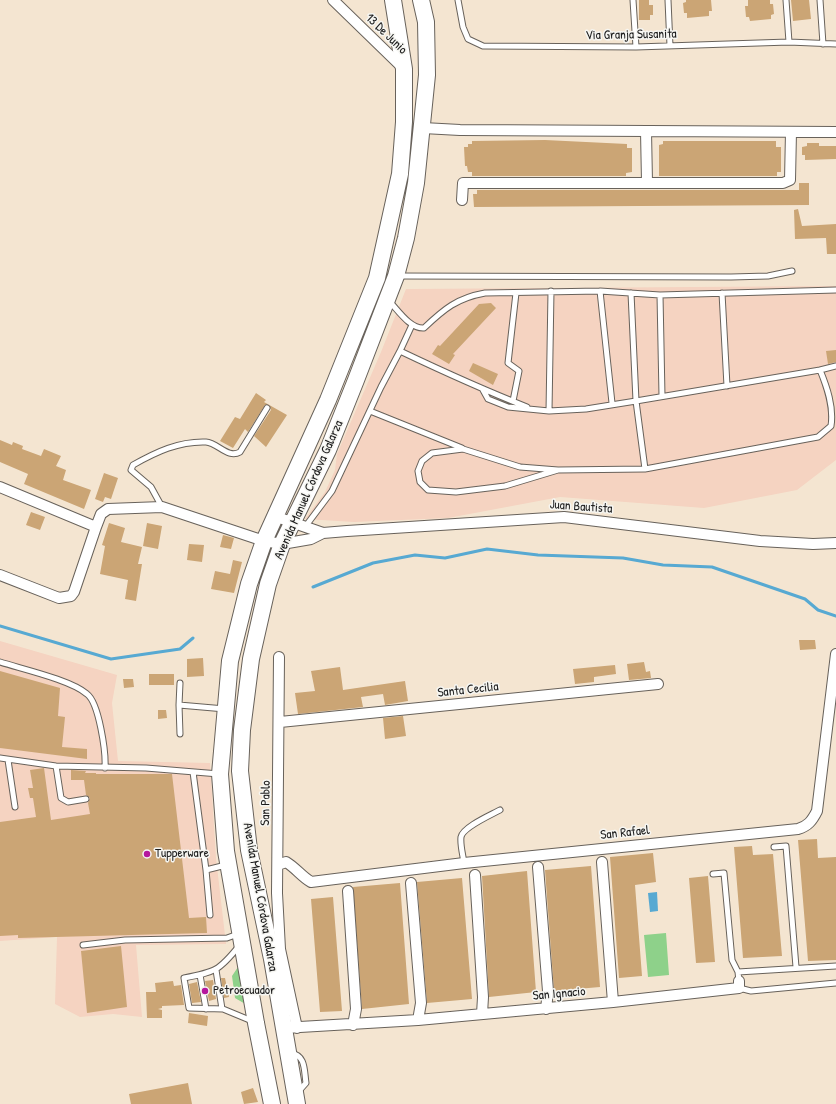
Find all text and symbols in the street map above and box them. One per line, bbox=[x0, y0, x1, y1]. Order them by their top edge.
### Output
street label: 13 De Junio bbox=[362, 10, 410, 58]
street label: Via Granja Susanita bbox=[585, 26, 677, 44]
street label: Avenida Manuel Córdova Galarza bbox=[271, 418, 347, 562]
street label: Juan Bautista bbox=[549, 497, 613, 517]
street label: Santa Cecilia bbox=[437, 679, 499, 701]
street label: San Pablo bbox=[258, 780, 274, 826]
street label: Avenida Manuel Córdova Galarza bbox=[239, 821, 281, 973]
street label: San Rafael bbox=[600, 823, 650, 843]
place label: Tupperware bbox=[155, 846, 209, 862]
marker: Tupperware bbox=[142, 849, 152, 859]
place label: Petroecuador bbox=[213, 983, 275, 999]
street label: San Ignacio bbox=[532, 984, 586, 1004]
marker: Petroecuador bbox=[200, 986, 210, 996]

